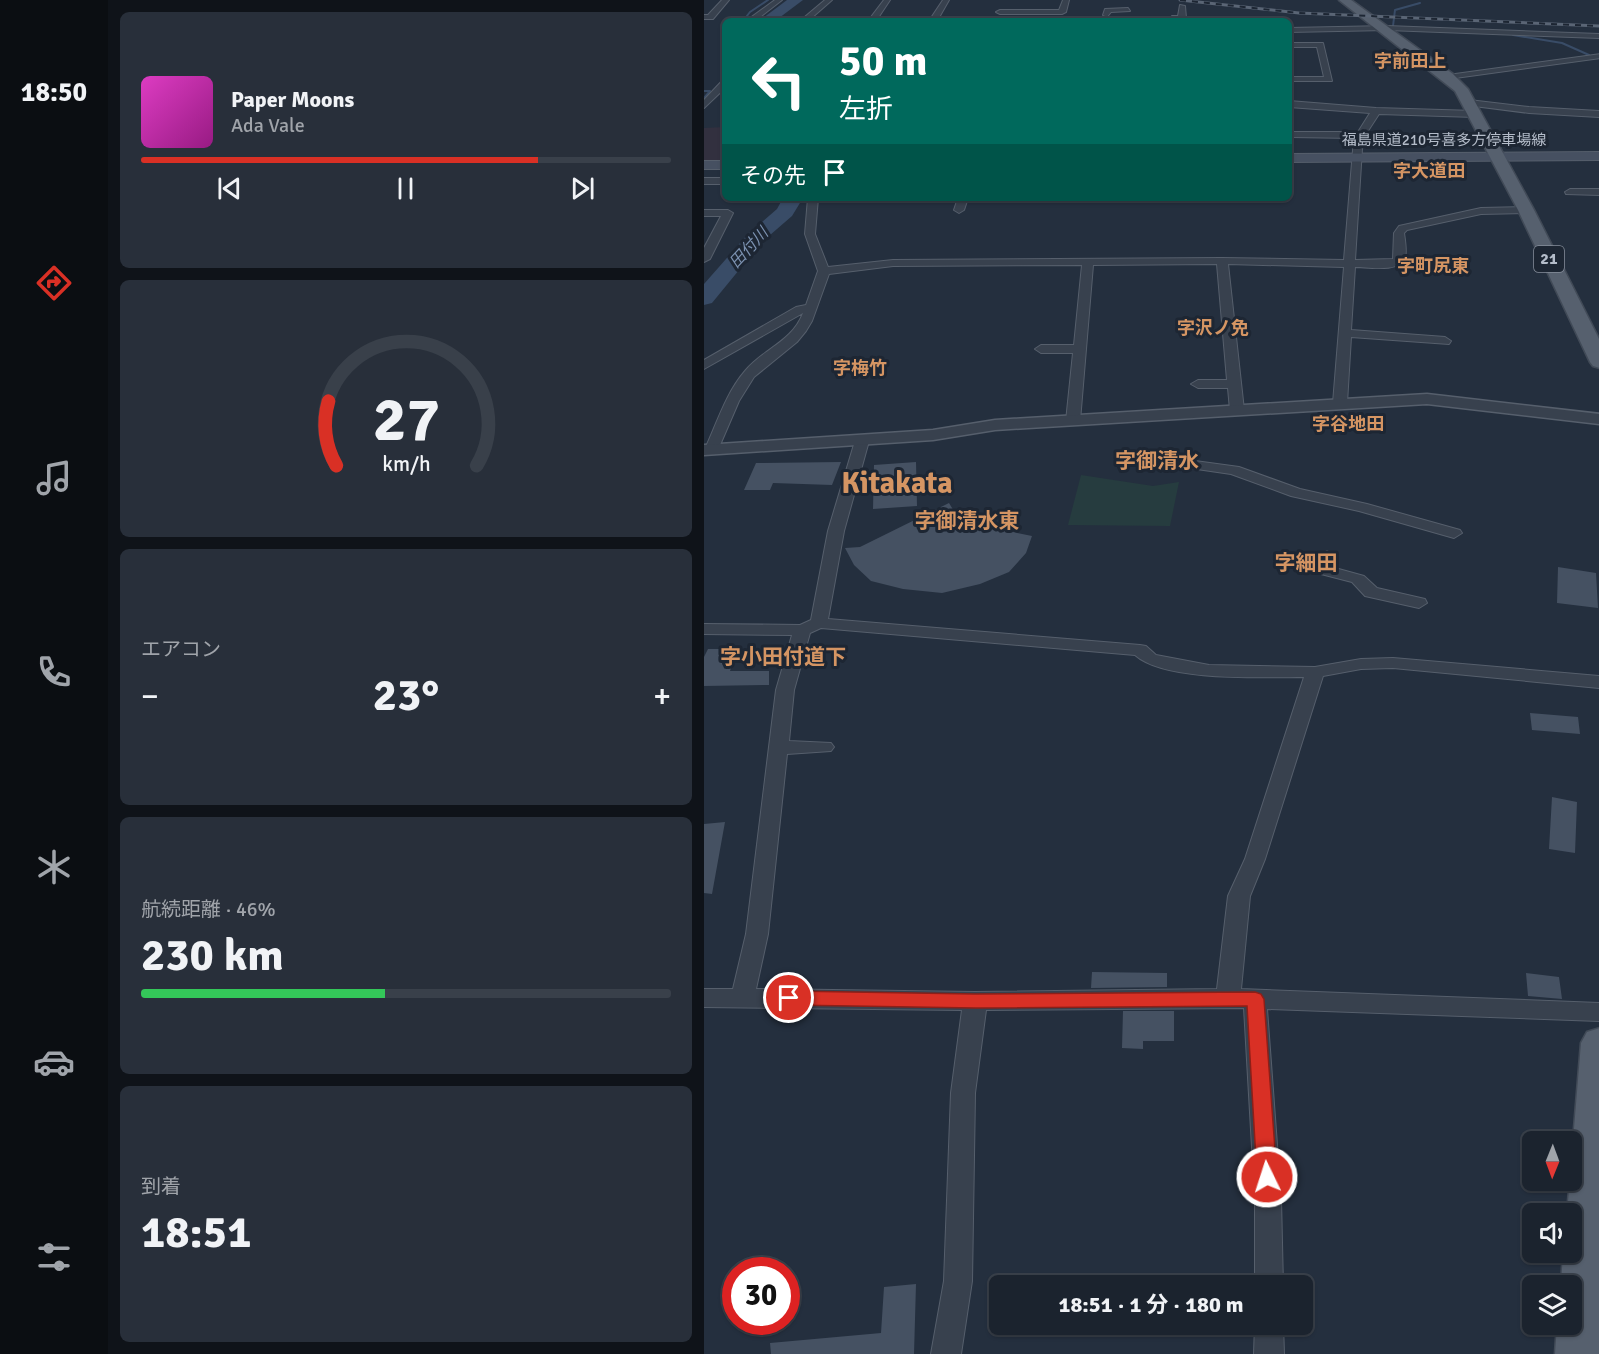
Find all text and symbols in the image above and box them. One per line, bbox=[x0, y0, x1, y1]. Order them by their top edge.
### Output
text: 50 m bbox=[839, 36, 928, 87]
icon: left bbox=[740, 42, 818, 120]
district label: 字前田上 bbox=[1374, 50, 1446, 72]
text: 18:50 bbox=[21, 76, 87, 109]
text: Paper Moons bbox=[231, 86, 354, 113]
text: 左折 bbox=[839, 93, 893, 126]
text: Ada Vale bbox=[231, 113, 305, 138]
street label: 福島県道210号喜多方停車場線 bbox=[1342, 131, 1546, 149]
icon: arrive bbox=[818, 156, 851, 189]
district label: 字大道田 bbox=[1393, 160, 1465, 182]
text: その先 bbox=[740, 162, 806, 189]
icon: previous bbox=[213, 172, 246, 205]
icon: pause bbox=[389, 172, 422, 205]
icon: next bbox=[566, 172, 599, 205]
water label: 田付川 bbox=[725, 222, 774, 272]
road number: 21 bbox=[1534, 246, 1564, 272]
district label: 字町尻東 bbox=[1397, 255, 1469, 277]
icon: directions bbox=[33, 262, 75, 304]
district label: 字沢ノ免 bbox=[1177, 317, 1249, 339]
district label: 字梅竹 bbox=[833, 357, 887, 379]
text: 27 bbox=[372, 381, 440, 458]
district label: 字谷地田 bbox=[1312, 413, 1384, 435]
district label: 字御清水 bbox=[1115, 448, 1199, 474]
text: km/h bbox=[382, 451, 430, 477]
icon: music bbox=[33, 457, 75, 499]
district label: Kitakata bbox=[841, 465, 953, 502]
district label: 字御清水東 bbox=[915, 508, 1020, 534]
district label: 字細田 bbox=[1275, 550, 1338, 576]
text: エアコン bbox=[141, 637, 221, 662]
district label: 字小田付道下 bbox=[720, 644, 846, 670]
icon: phone bbox=[33, 651, 75, 693]
text: 23° bbox=[373, 668, 439, 723]
text: − bbox=[141, 676, 159, 717]
text: + bbox=[653, 676, 671, 717]
icon: climate bbox=[33, 846, 75, 888]
text: 航続距離 · 46% bbox=[141, 897, 276, 922]
text: 230 km bbox=[141, 928, 284, 983]
pin bbox=[763, 972, 814, 1023]
icon: arrive bbox=[772, 981, 805, 1014]
icon: car bbox=[33, 1041, 75, 1083]
north arrow bbox=[1522, 1131, 1582, 1191]
map controls bbox=[1522, 1131, 1582, 1335]
position arrow bbox=[1235, 1145, 1299, 1209]
text: 到着 bbox=[141, 1174, 181, 1199]
button: sound bbox=[1522, 1203, 1582, 1263]
text: 18:51 bbox=[141, 1205, 251, 1260]
icon: filters bbox=[33, 1236, 75, 1278]
speed limit sign: 30 bbox=[722, 1257, 800, 1335]
button: layers bbox=[1522, 1275, 1582, 1335]
text: 18:51 · 1 分 · 180 m bbox=[1059, 1291, 1243, 1318]

